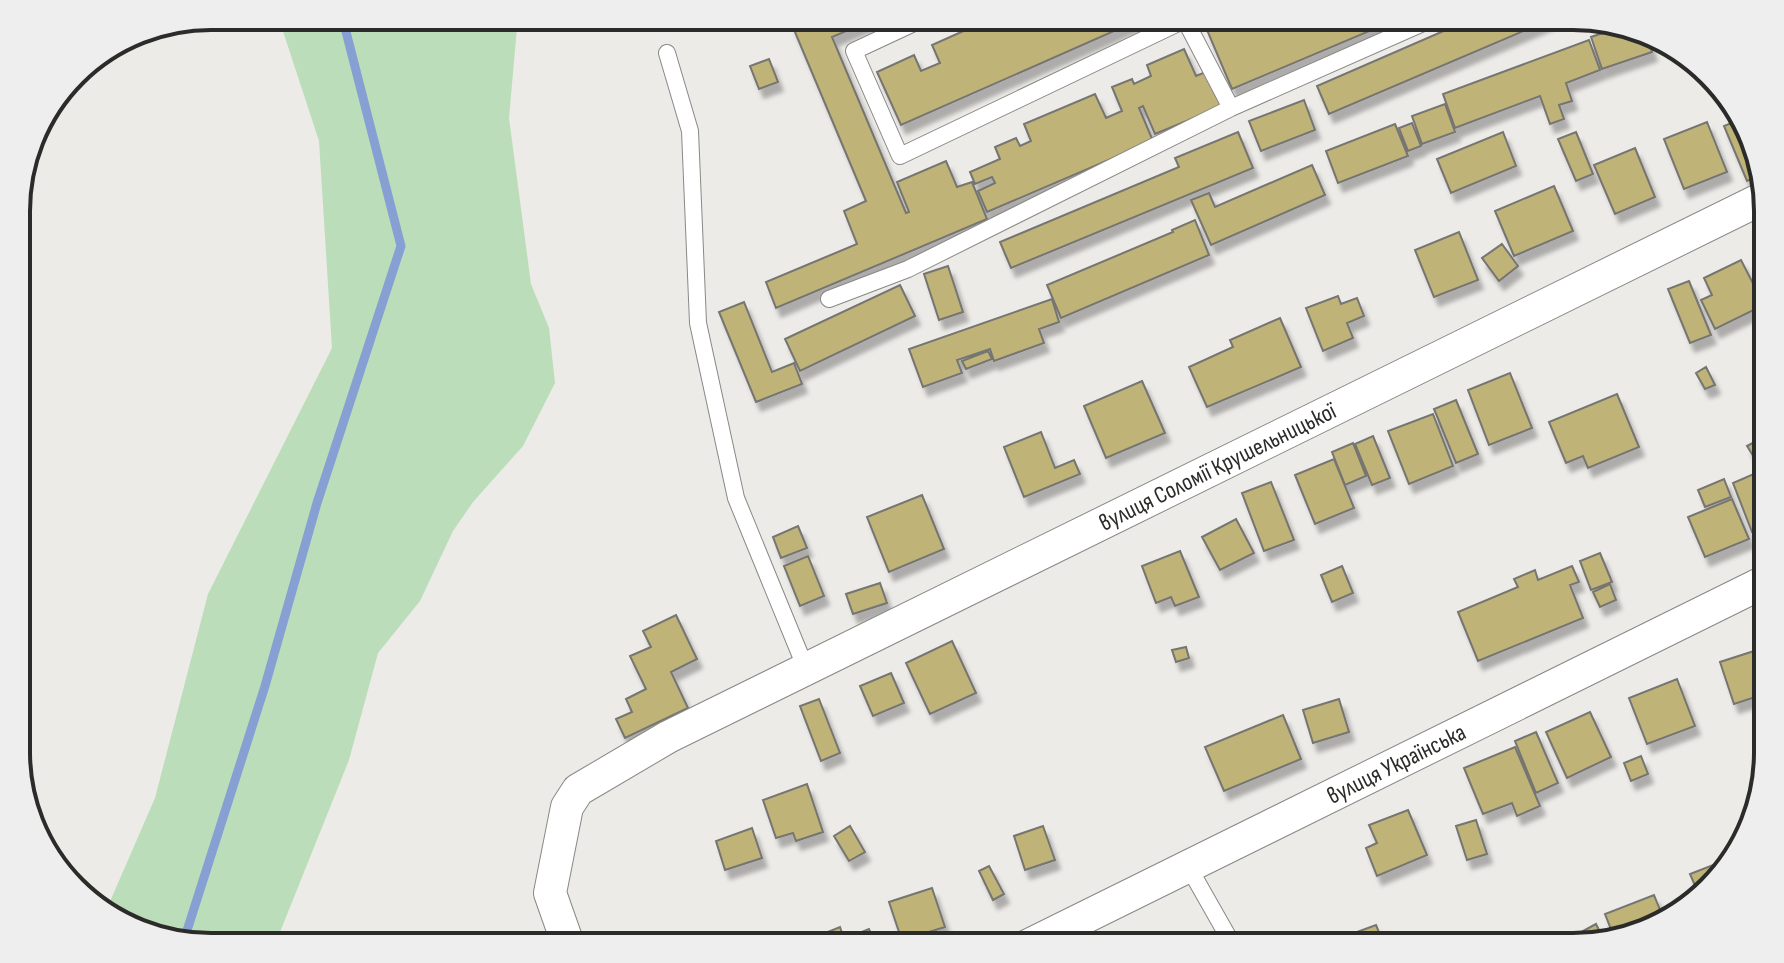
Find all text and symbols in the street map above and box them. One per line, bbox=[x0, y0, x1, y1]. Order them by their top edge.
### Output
street label: вулиця Соломії Крушельницької bbox=[1094, 396, 1341, 537]
street label: вулиця Українська bbox=[1322, 717, 1470, 810]

